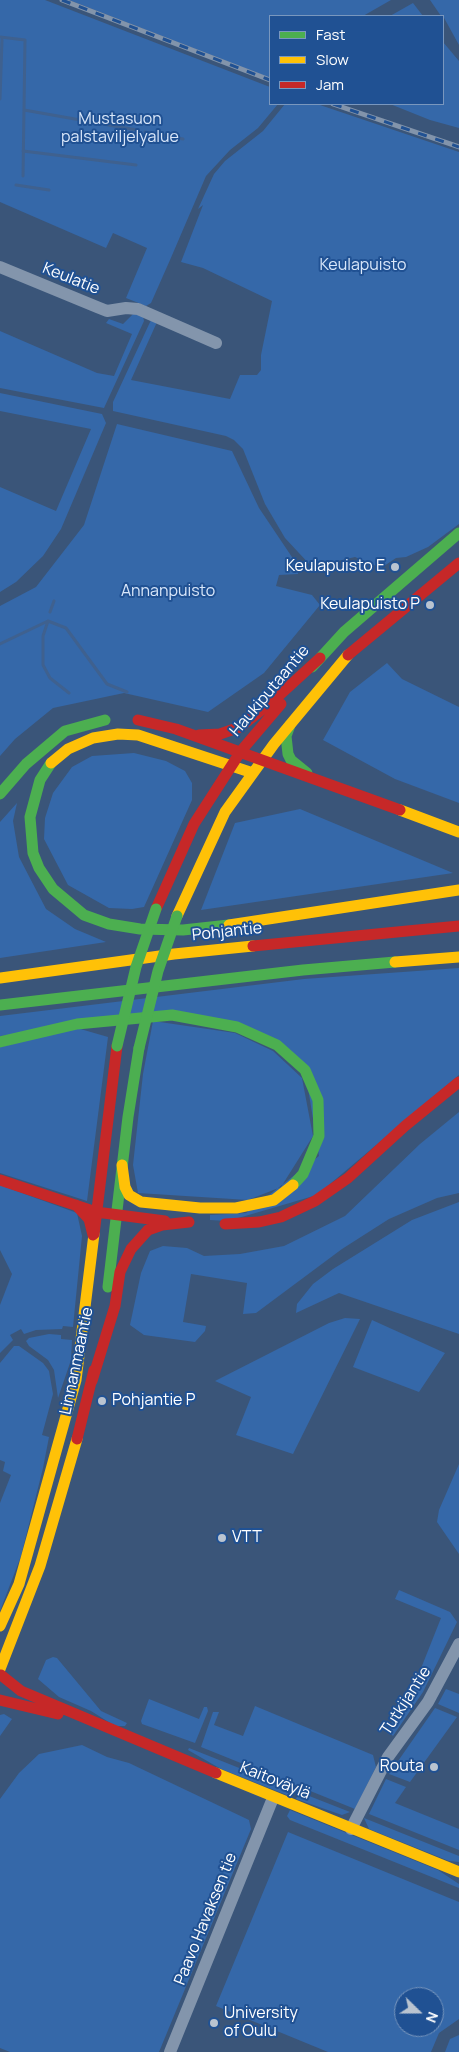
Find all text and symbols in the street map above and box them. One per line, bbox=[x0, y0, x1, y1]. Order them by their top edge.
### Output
legend bbox=[269, 15, 444, 105]
text: Fast bbox=[316, 24, 345, 45]
text: Slow bbox=[316, 49, 349, 70]
text: Jam bbox=[316, 74, 344, 95]
park label: Mustasuon palstaviljelyalue bbox=[61, 110, 179, 148]
park label: Keulapuisto bbox=[320, 256, 406, 276]
street label: Keulatie bbox=[40, 259, 102, 299]
place label: Keulapuisto E bbox=[286, 557, 385, 577]
marker: Keulapuisto E bbox=[389, 561, 401, 573]
park label: Annanpuisto bbox=[121, 582, 215, 602]
place label: Keulapuisto P bbox=[320, 595, 420, 615]
marker: Keulapuisto P bbox=[424, 599, 436, 611]
street label: Haukiputaantie bbox=[226, 641, 314, 741]
street label: Pohjantie bbox=[191, 919, 263, 945]
street label: Linnanmaantie bbox=[56, 1305, 98, 1417]
place label: Pohjantie P bbox=[112, 1391, 195, 1411]
marker: Pohjantie P bbox=[96, 1395, 108, 1407]
place label: VTT bbox=[232, 1528, 262, 1548]
marker: VTT bbox=[216, 1532, 228, 1544]
street label: Tutkijantie bbox=[377, 1663, 435, 1739]
place label: Routa bbox=[380, 1757, 424, 1777]
street label: Kaitoväylä bbox=[237, 1758, 313, 1804]
marker: Routa bbox=[428, 1761, 440, 1773]
street label: Paavo Havaksen tie bbox=[171, 1850, 241, 1988]
north arrow bbox=[394, 1987, 444, 2037]
place label: University of Oulu bbox=[224, 2004, 298, 2042]
text: N bbox=[422, 2009, 443, 2026]
marker: University of Oulu bbox=[208, 2017, 220, 2029]

